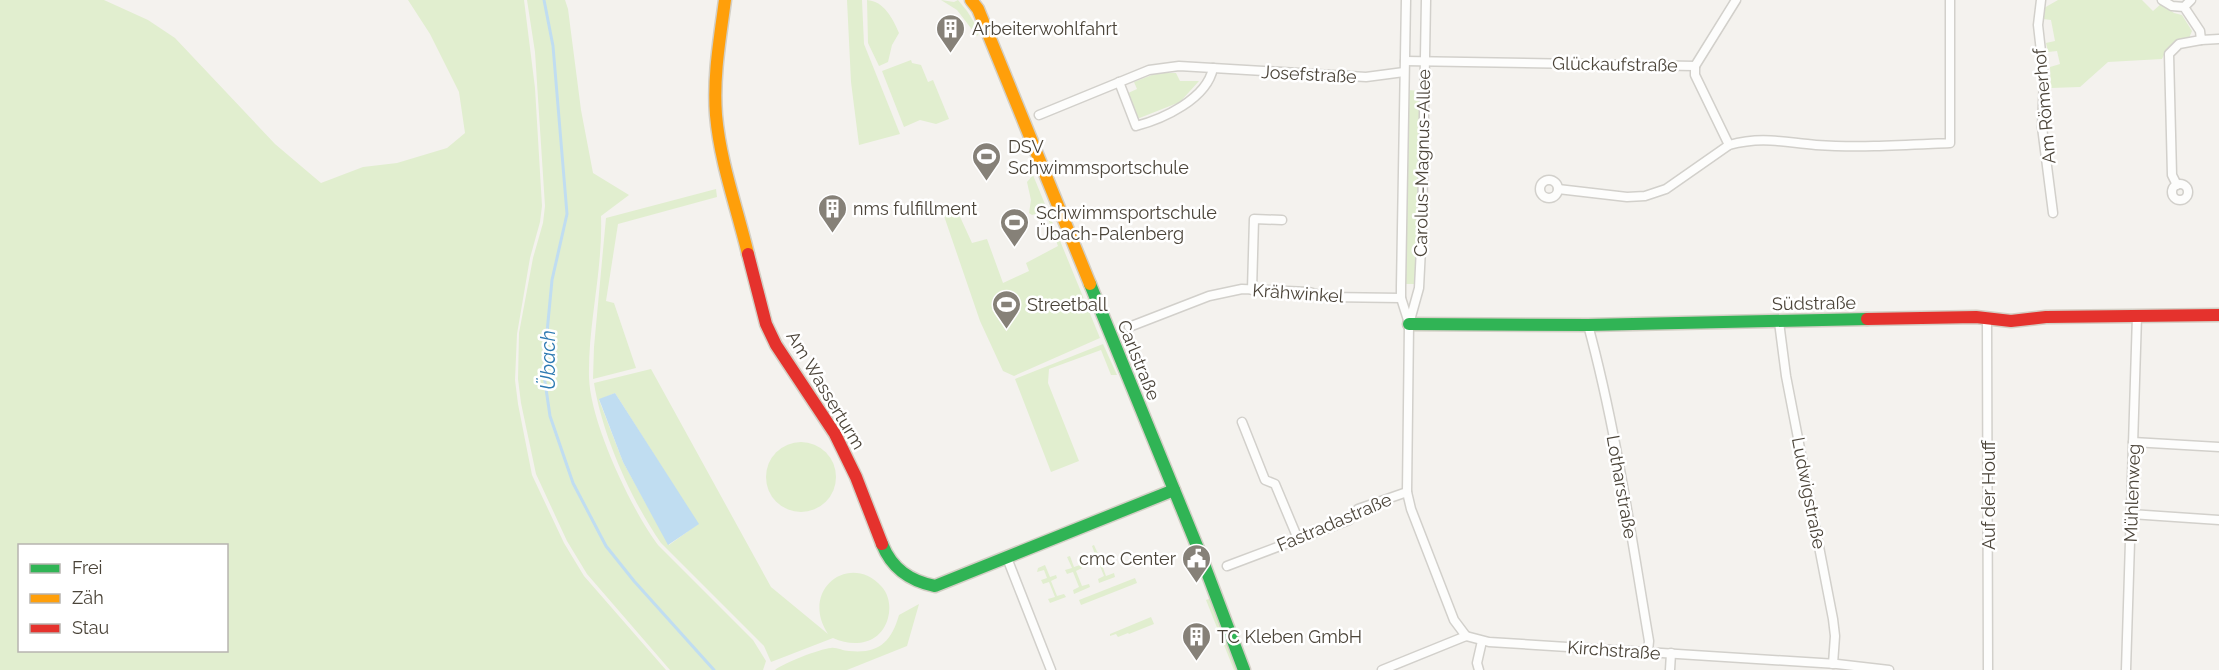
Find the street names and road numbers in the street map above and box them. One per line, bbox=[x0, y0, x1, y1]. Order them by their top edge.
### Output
street label: Am Römerhof bbox=[2028, 46, 2060, 165]
street label: Glückaufstraße bbox=[1552, 52, 1678, 76]
street label: Josefstraße bbox=[1261, 61, 1358, 87]
street label: Carolus-Magnus-Allee bbox=[1410, 68, 1434, 257]
street label: Krähwinkel bbox=[1252, 279, 1344, 307]
street label: Südstraße bbox=[1772, 292, 1857, 314]
street label: Carlstraße bbox=[1113, 317, 1165, 404]
street label: Am Wasserturm bbox=[782, 327, 870, 453]
street label: Lotharstraße bbox=[1603, 434, 1642, 541]
street label: Ludwigstraße bbox=[1788, 435, 1830, 551]
street label: Auf der Houff bbox=[1978, 439, 1999, 550]
street label: Mühlenweg bbox=[2120, 443, 2144, 543]
street label: Fastradastraße bbox=[1274, 488, 1395, 556]
street label: Kirchstraße bbox=[1567, 636, 1662, 664]

